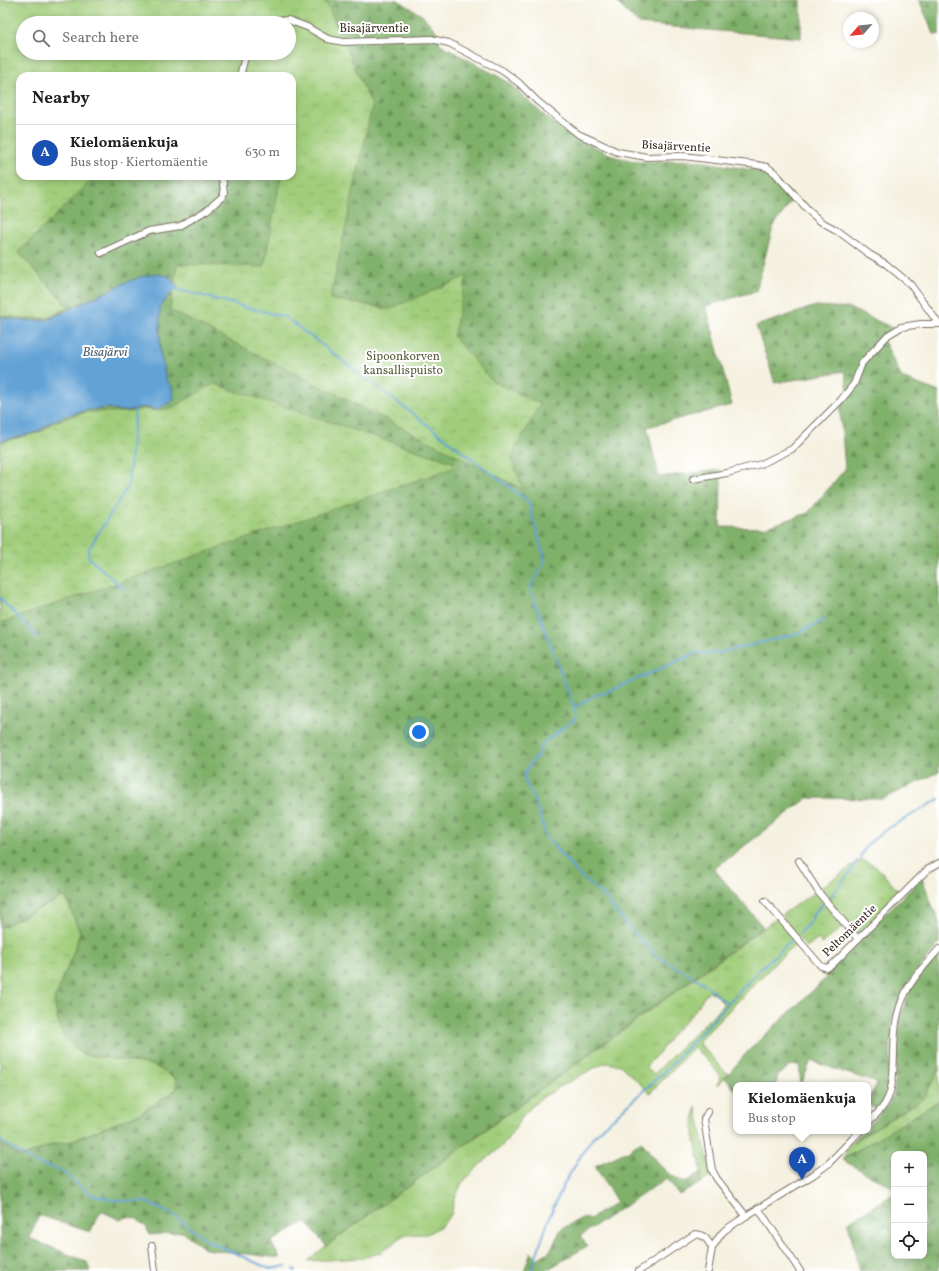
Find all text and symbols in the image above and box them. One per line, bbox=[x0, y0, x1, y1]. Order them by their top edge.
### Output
north arrow bbox=[843, 12, 879, 48]
search box bbox=[16, 16, 296, 60]
street label: Bisajärventie bbox=[339, 21, 409, 37]
icon: search bbox=[30, 27, 52, 49]
text: Search here bbox=[62, 28, 139, 49]
text: Nearby bbox=[32, 87, 90, 110]
text: Kielomäenkuja bbox=[70, 133, 179, 154]
street label: Bisajärventie bbox=[641, 137, 711, 157]
text: A bbox=[40, 144, 50, 162]
text: 630 m bbox=[245, 144, 280, 162]
text: Bus stop · Kiertomäentie bbox=[70, 154, 208, 172]
water label: Bisajärvi bbox=[82, 344, 128, 362]
park label: Sipoonkorven kansallispuisto bbox=[363, 349, 443, 379]
your location bbox=[409, 722, 429, 742]
street label: Peltomäentie bbox=[819, 901, 881, 961]
popup bbox=[733, 1082, 871, 1134]
text: Kielomäenkuja bbox=[748, 1089, 856, 1110]
text: Bus stop bbox=[748, 1110, 796, 1128]
pin: A bbox=[789, 1147, 815, 1180]
map controls bbox=[891, 1151, 927, 1259]
button: + bbox=[891, 1151, 927, 1187]
button: − bbox=[891, 1187, 927, 1223]
button: locate bbox=[891, 1223, 927, 1259]

